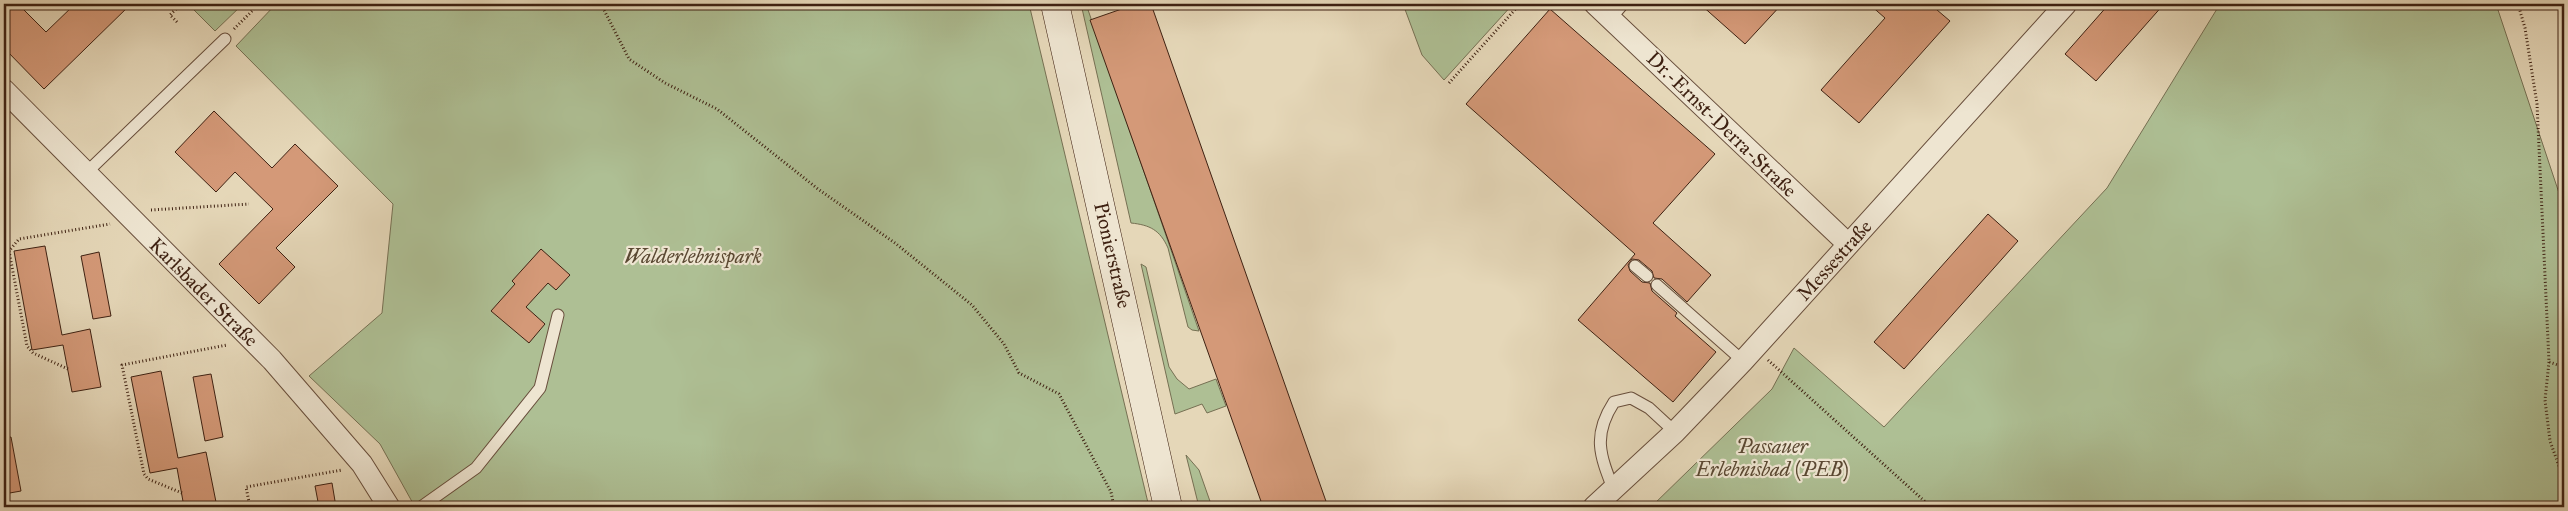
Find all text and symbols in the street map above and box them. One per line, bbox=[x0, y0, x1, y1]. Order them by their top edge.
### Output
street label: Dr.-Ernst-Derra-Straße bbox=[1642, 46, 1802, 202]
street label: Pionierstraße bbox=[1089, 200, 1137, 310]
street label: Messestraße bbox=[1791, 215, 1877, 305]
street label: Karlsbader Straße bbox=[144, 232, 264, 352]
park label: Walderlebnispark bbox=[624, 244, 762, 269]
park label: Passauer Erlebnisbad (PEB) bbox=[1694, 434, 1849, 482]

